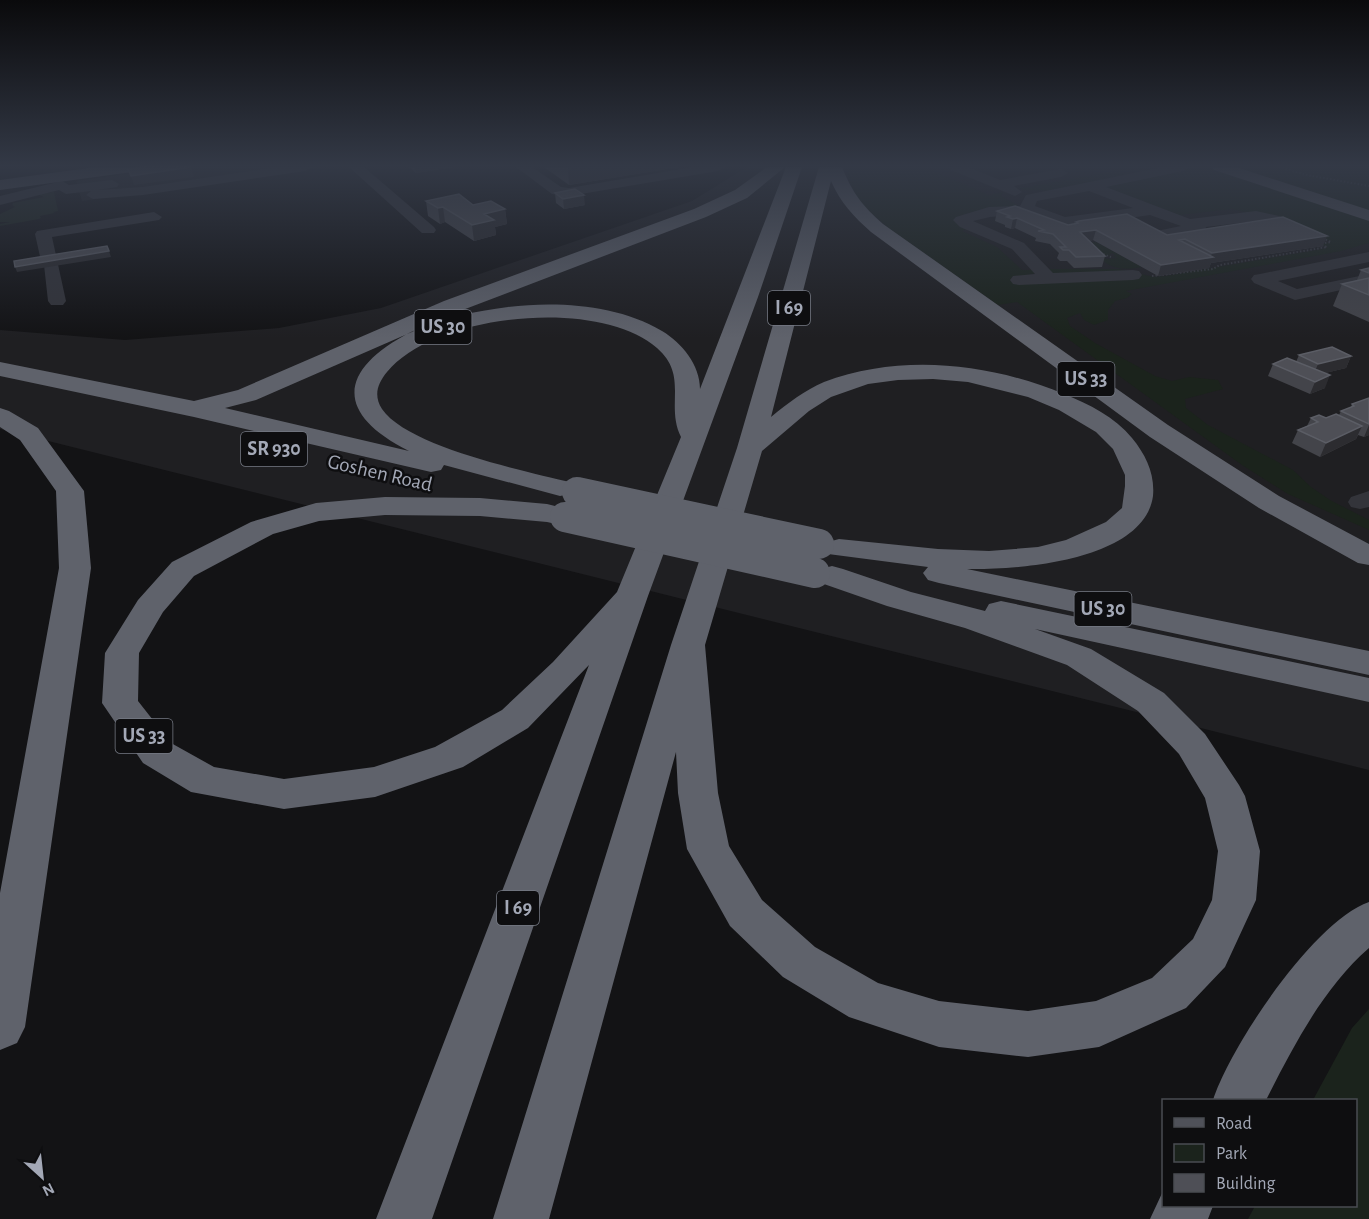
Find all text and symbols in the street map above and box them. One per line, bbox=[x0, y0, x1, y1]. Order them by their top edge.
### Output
road number: I 69 bbox=[768, 291, 810, 325]
road number: US 30 bbox=[414, 310, 472, 344]
road number: US 33 bbox=[1058, 362, 1114, 396]
road number: SR 930 bbox=[241, 432, 307, 466]
street label: Goshen Road bbox=[326, 451, 435, 495]
road number: US 30 bbox=[1074, 592, 1132, 626]
road number: US 33 bbox=[116, 719, 172, 753]
road number: I 69 bbox=[497, 891, 539, 925]
legend bbox=[1162, 1099, 1357, 1207]
text: Road bbox=[1216, 1115, 1252, 1133]
text: Park bbox=[1216, 1145, 1248, 1163]
north arrow bbox=[12, 1147, 72, 1207]
text: Building bbox=[1216, 1175, 1276, 1193]
text: N bbox=[40, 1180, 57, 1199]

